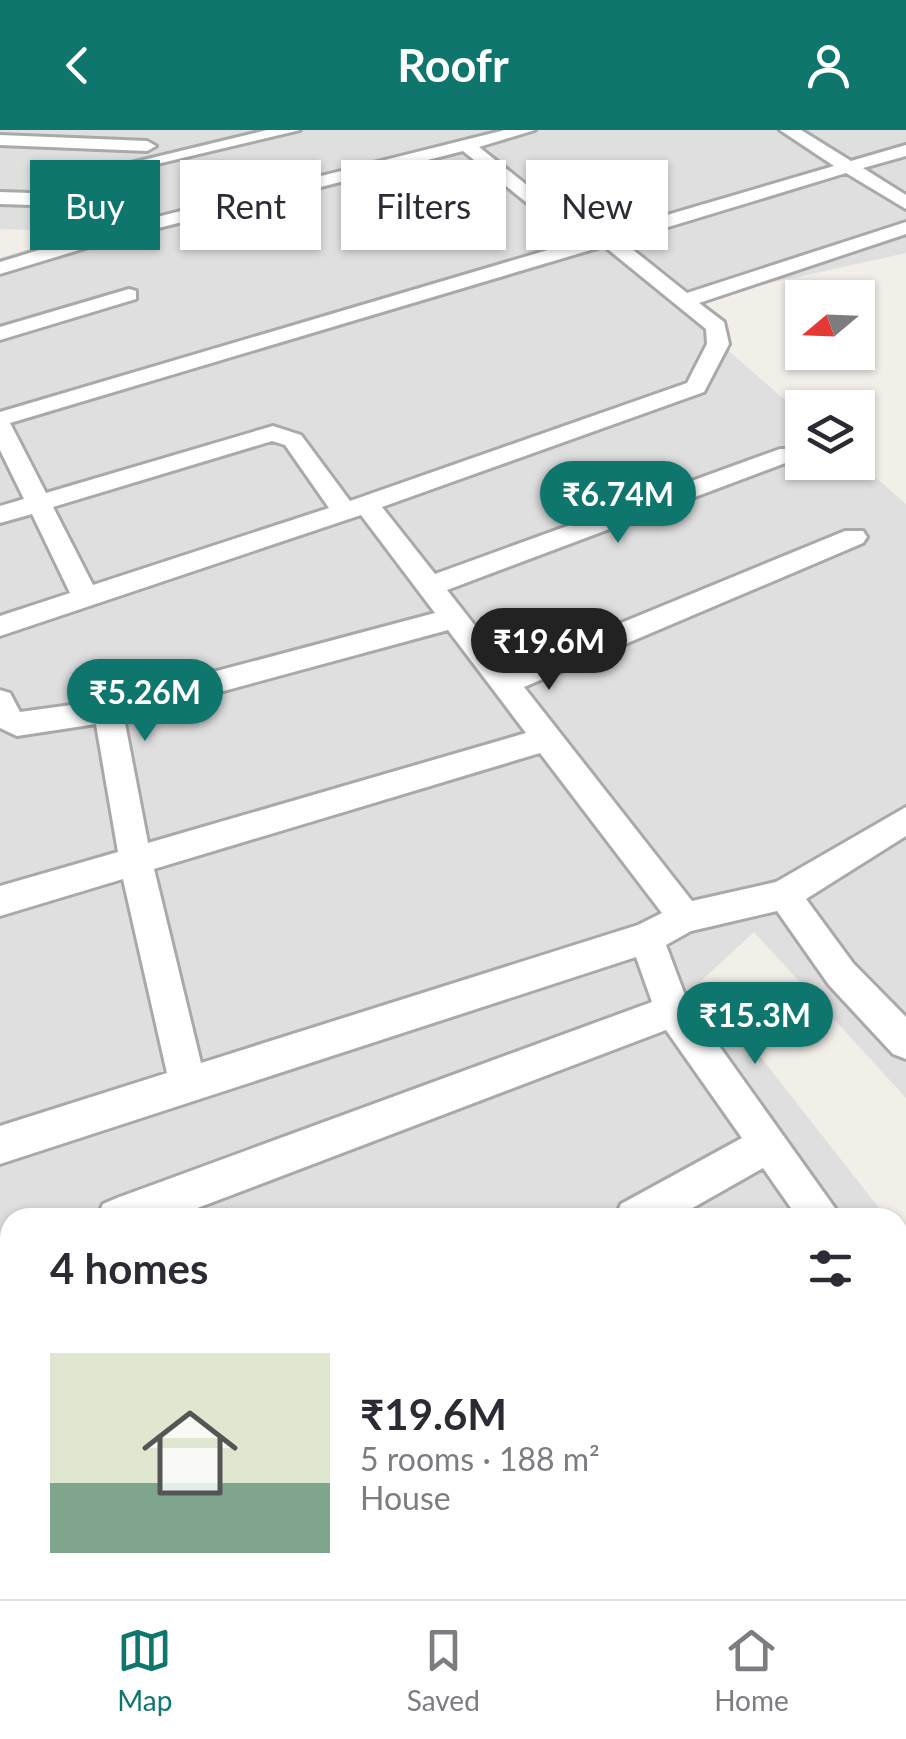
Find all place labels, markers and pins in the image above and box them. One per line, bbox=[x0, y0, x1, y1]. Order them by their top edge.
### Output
pin: ₹6.74M bbox=[537, 461, 699, 546]
pin: ₹19.6M bbox=[468, 608, 630, 693]
pin: ₹5.26M bbox=[64, 659, 226, 744]
pin: ₹15.3M bbox=[674, 982, 836, 1067]

